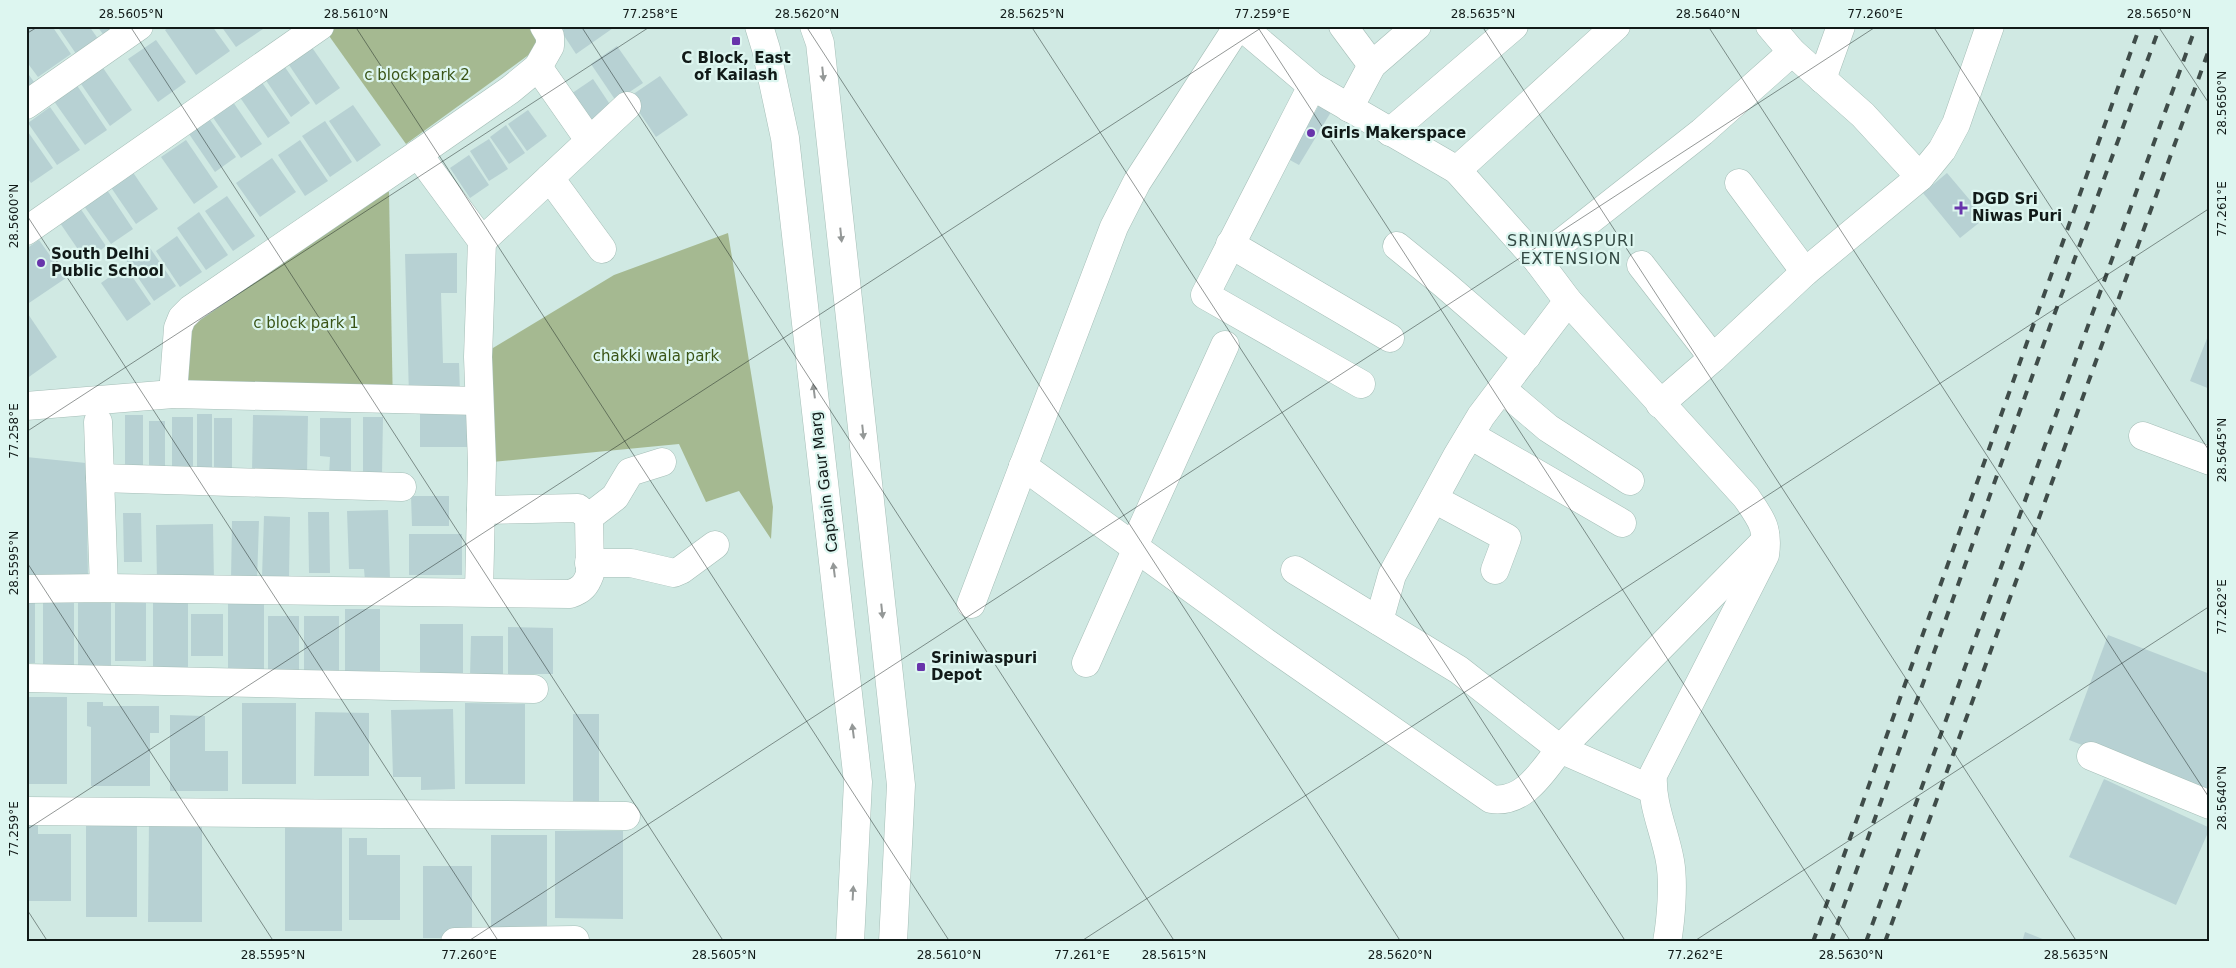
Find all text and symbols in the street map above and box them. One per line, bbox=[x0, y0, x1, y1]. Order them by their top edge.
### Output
text: 28.5605°N bbox=[99, 7, 163, 21]
text: 28.5610°N bbox=[324, 7, 388, 21]
text: 77.258°E bbox=[622, 7, 678, 21]
text: 28.5620°N bbox=[775, 7, 839, 21]
text: 28.5625°N bbox=[1000, 7, 1064, 21]
text: 77.259°E bbox=[1234, 7, 1290, 21]
text: 28.5635°N bbox=[1451, 7, 1515, 21]
text: 28.5640°N bbox=[1676, 7, 1740, 21]
text: 77.260°E bbox=[1847, 7, 1903, 21]
text: 28.5650°N bbox=[2127, 7, 2191, 21]
marker: C Block, East of Kailash bbox=[730, 35, 742, 47]
place label: C Block, East of Kailash bbox=[681, 49, 791, 84]
park label: c block park 2 bbox=[364, 66, 470, 84]
one-way arrow bbox=[819, 66, 827, 82]
text: 28.5650°N bbox=[2215, 71, 2229, 135]
place label: Girls Makerspace bbox=[1321, 124, 1466, 142]
marker: Girls Makerspace bbox=[1305, 127, 1317, 139]
text: 77.261°E bbox=[2215, 181, 2229, 237]
text: 28.5600°N bbox=[7, 184, 21, 248]
place label: DGD Sri Niwas Puri bbox=[1972, 190, 2062, 225]
marker: DGD Sri Niwas Puri bbox=[1954, 201, 1968, 215]
one-way arrow bbox=[837, 228, 845, 244]
district label: SRINIWASPURI EXTENSION bbox=[1507, 231, 1635, 268]
place label: South Delhi Public School bbox=[51, 245, 164, 280]
marker: South Delhi Public School bbox=[35, 257, 47, 269]
park label: c block park 1 bbox=[253, 314, 359, 332]
park label: chakki wala park bbox=[593, 347, 720, 365]
one-way arrow bbox=[810, 382, 818, 398]
text: 77.258°E bbox=[7, 403, 21, 459]
street label: Captain Gaur Marg bbox=[806, 411, 842, 553]
text: 28.5645°N bbox=[2215, 418, 2229, 482]
one-way arrow bbox=[859, 424, 867, 440]
text: 28.5595°N bbox=[7, 531, 21, 595]
one-way arrow bbox=[830, 561, 838, 577]
text: 77.262°E bbox=[2215, 579, 2229, 635]
one-way arrow bbox=[878, 603, 886, 619]
place label: Sriniwaspuri Depot bbox=[931, 649, 1037, 684]
marker: Sriniwaspuri Depot bbox=[915, 661, 927, 673]
one-way arrow bbox=[849, 723, 857, 739]
text: 28.5640°N bbox=[2215, 766, 2229, 830]
text: 77.259°E bbox=[7, 801, 21, 857]
one-way arrow bbox=[850, 885, 858, 901]
text: 28.5595°N bbox=[241, 948, 305, 962]
text: 77.260°E bbox=[441, 948, 497, 962]
text: 28.5605°N bbox=[692, 948, 756, 962]
text: 28.5610°N bbox=[917, 948, 981, 962]
text: 77.261°E bbox=[1054, 948, 1110, 962]
text: 28.5615°N bbox=[1142, 948, 1206, 962]
text: 28.5620°N bbox=[1368, 948, 1432, 962]
text: 77.262°E bbox=[1667, 948, 1723, 962]
text: 28.5630°N bbox=[1819, 948, 1883, 962]
text: 28.5635°N bbox=[2044, 948, 2108, 962]

